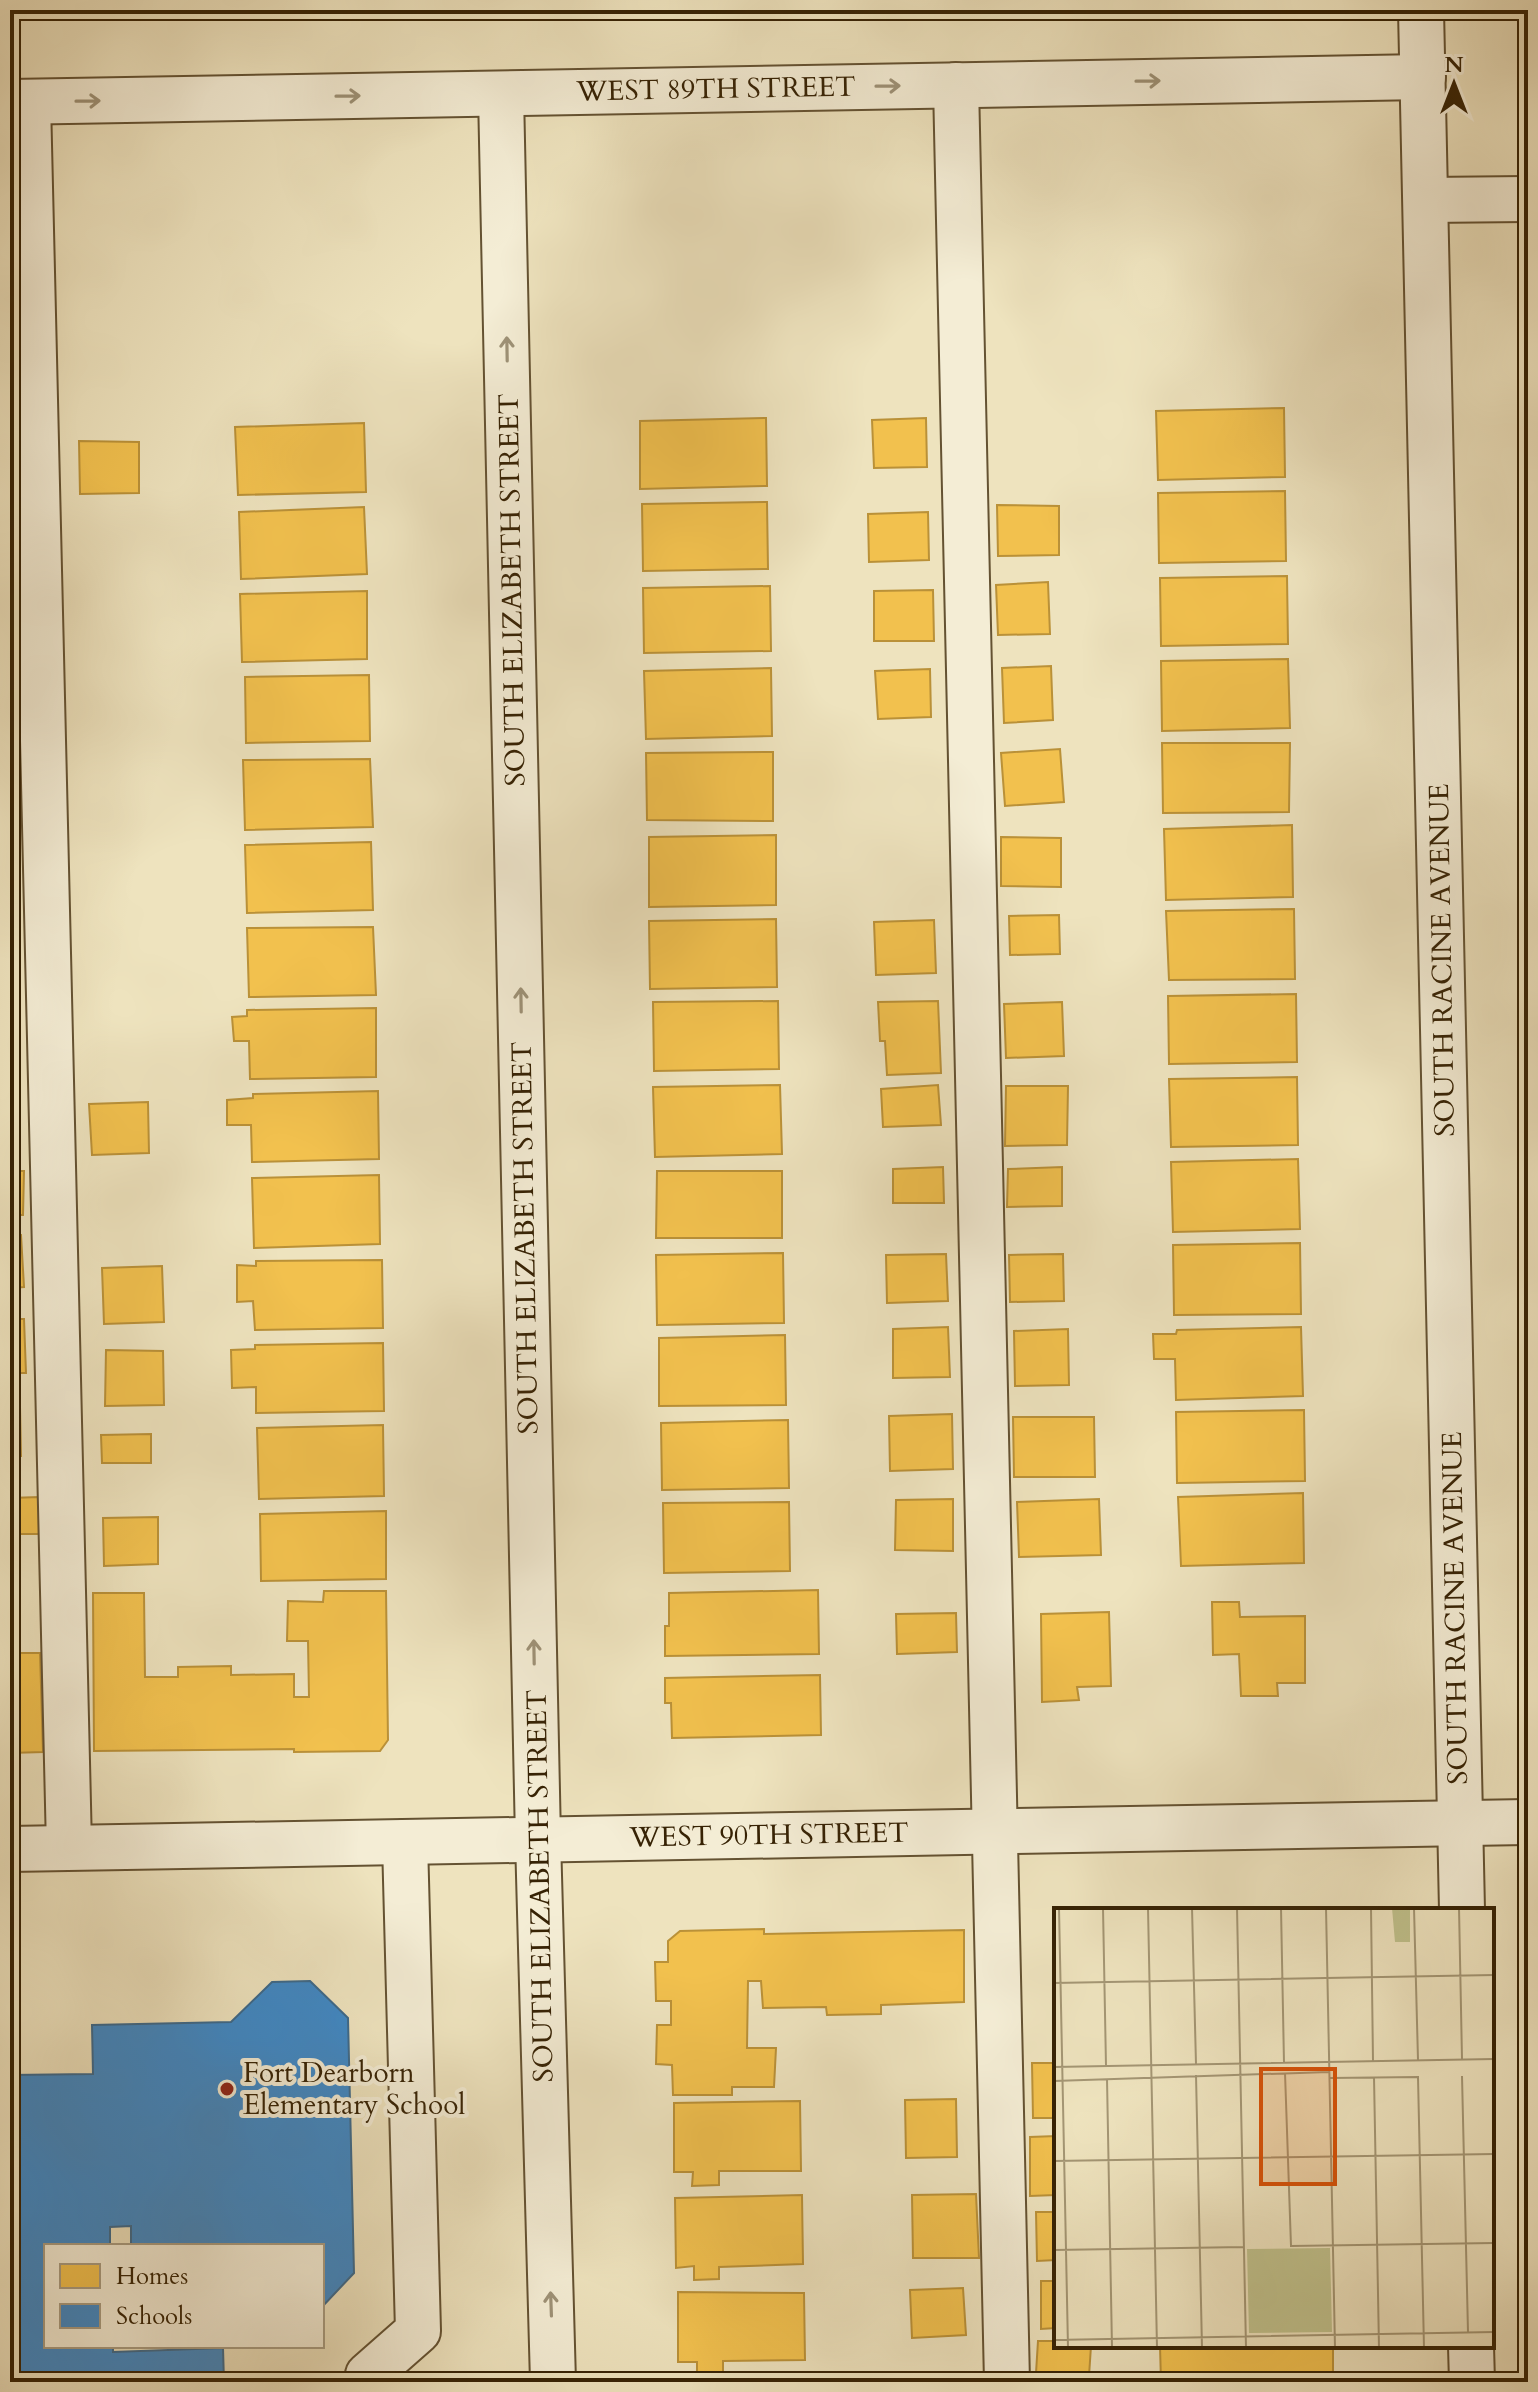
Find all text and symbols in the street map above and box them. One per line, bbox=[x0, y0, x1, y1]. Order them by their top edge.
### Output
north arrow bbox=[1414, 44, 1494, 124]
text: N bbox=[1444, 50, 1464, 80]
street label: WEST 89TH STREET bbox=[575, 68, 856, 110]
one-way arrow bbox=[1134, 74, 1161, 89]
one-way arrow bbox=[874, 78, 901, 94]
one-way arrow bbox=[334, 89, 361, 104]
one-way arrow bbox=[74, 93, 101, 109]
one-way arrow bbox=[499, 336, 515, 363]
street label: SOUTH ELIZABETH STREET bbox=[490, 393, 534, 787]
street label: SOUTH RACINE AVENUE bbox=[1420, 783, 1464, 1137]
one-way arrow bbox=[513, 987, 528, 1014]
street label: SOUTH ELIZABETH STREET bbox=[503, 1041, 547, 1435]
street label: SOUTH RACINE AVENUE bbox=[1433, 1431, 1477, 1785]
one-way arrow bbox=[526, 1639, 542, 1666]
street label: SOUTH ELIZABETH STREET bbox=[518, 1689, 562, 2083]
street label: WEST 90TH STREET bbox=[628, 1814, 909, 1856]
inset map bbox=[1054, 1908, 1494, 2348]
place label: Fort Dearborn Elementary School bbox=[243, 2054, 465, 2124]
marker: Fort Dearborn Elementary School bbox=[218, 2080, 236, 2098]
legend bbox=[44, 2244, 324, 2348]
text: Homes bbox=[116, 2260, 188, 2293]
one-way arrow bbox=[544, 2291, 559, 2318]
text: Schools bbox=[116, 2300, 192, 2333]

